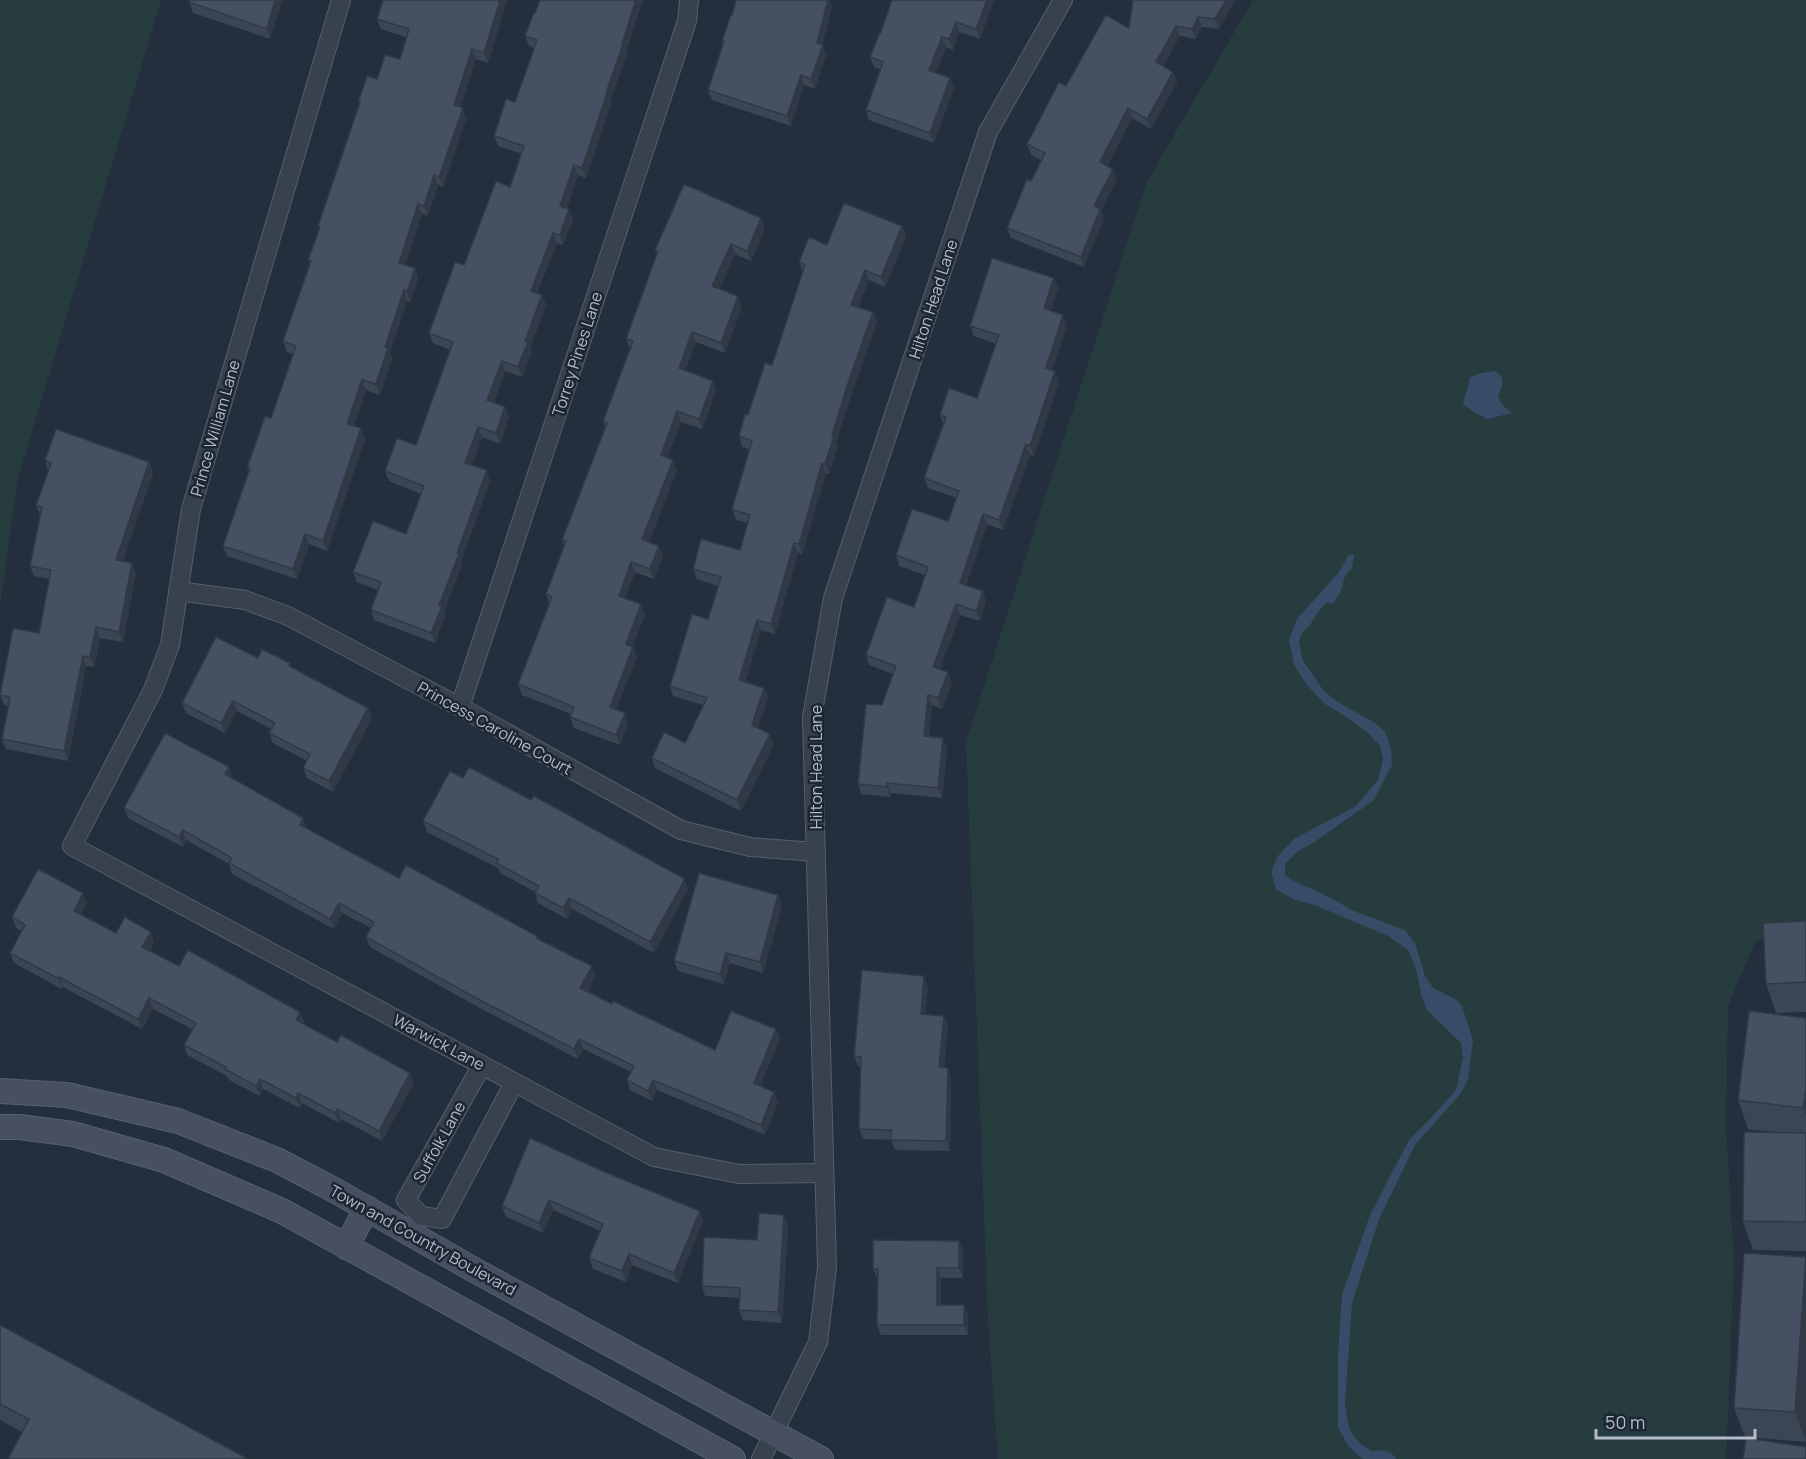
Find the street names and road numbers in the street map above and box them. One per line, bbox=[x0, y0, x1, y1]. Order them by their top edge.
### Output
street label: Hilton Head Lane bbox=[903, 237, 963, 361]
street label: Torrey Pines Lane bbox=[547, 289, 607, 419]
street label: Prince William Lane bbox=[185, 357, 245, 499]
street label: Princess Caroline Court bbox=[414, 676, 576, 780]
street label: Hilton Head Lane bbox=[805, 705, 827, 829]
street label: Warwick Lane bbox=[389, 1009, 489, 1075]
street label: Suffolk Lane bbox=[408, 1097, 470, 1187]
street label: Town and Country Boulevard bbox=[326, 1179, 520, 1301]

